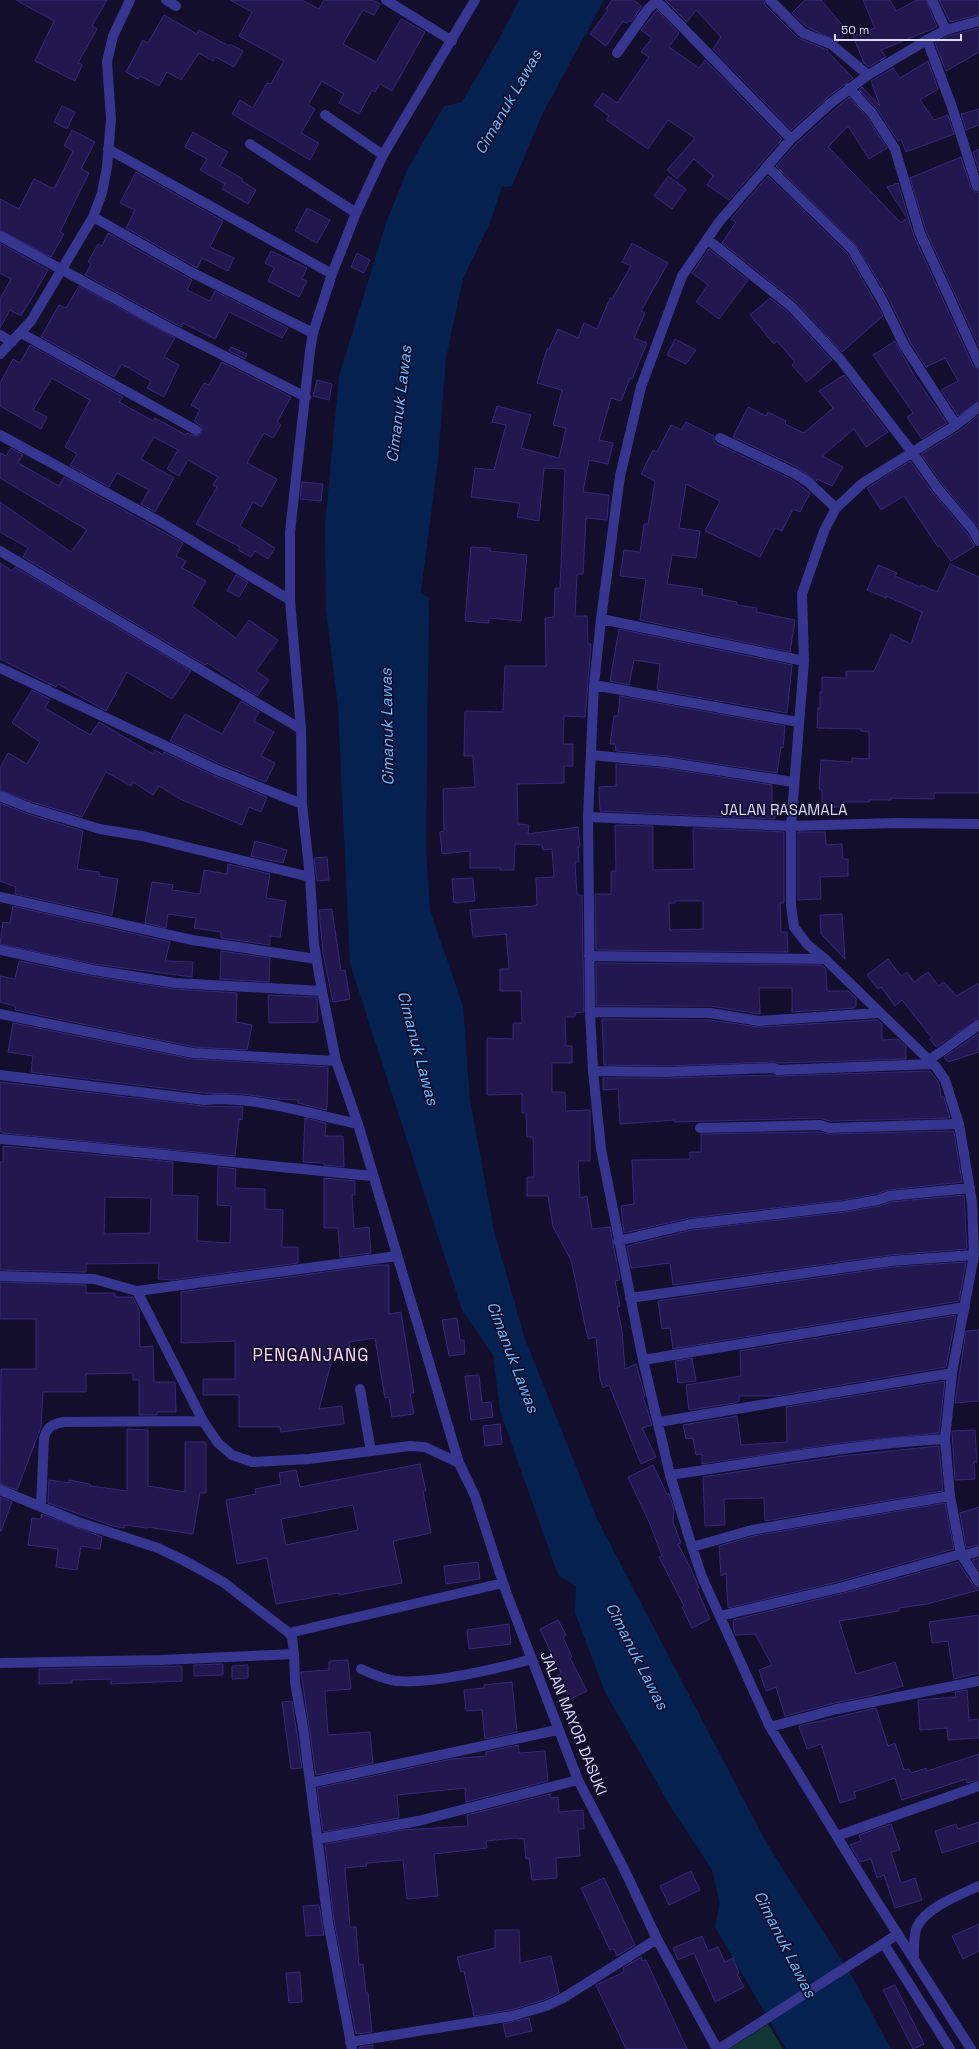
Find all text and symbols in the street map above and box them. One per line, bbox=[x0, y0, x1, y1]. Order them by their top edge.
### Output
scale bar bbox=[835, 16, 961, 42]
text: 50 m bbox=[841, 22, 869, 38]
water label: Cimanuk Lawas bbox=[470, 45, 547, 158]
water label: Cimanuk Lawas bbox=[381, 344, 417, 464]
water label: Cimanuk Lawas bbox=[375, 668, 399, 786]
street label: JALAN RASAMALA bbox=[721, 800, 848, 819]
water label: Cimanuk Lawas bbox=[393, 989, 443, 1108]
water label: Cimanuk Lawas bbox=[482, 1298, 544, 1416]
district label: PENGANJANG bbox=[252, 1344, 370, 1366]
water label: Cimanuk Lawas bbox=[601, 1599, 673, 1714]
street label: JALAN MAYOR DASUKI bbox=[536, 1648, 612, 1798]
water label: Cimanuk Lawas bbox=[749, 1887, 821, 2002]

